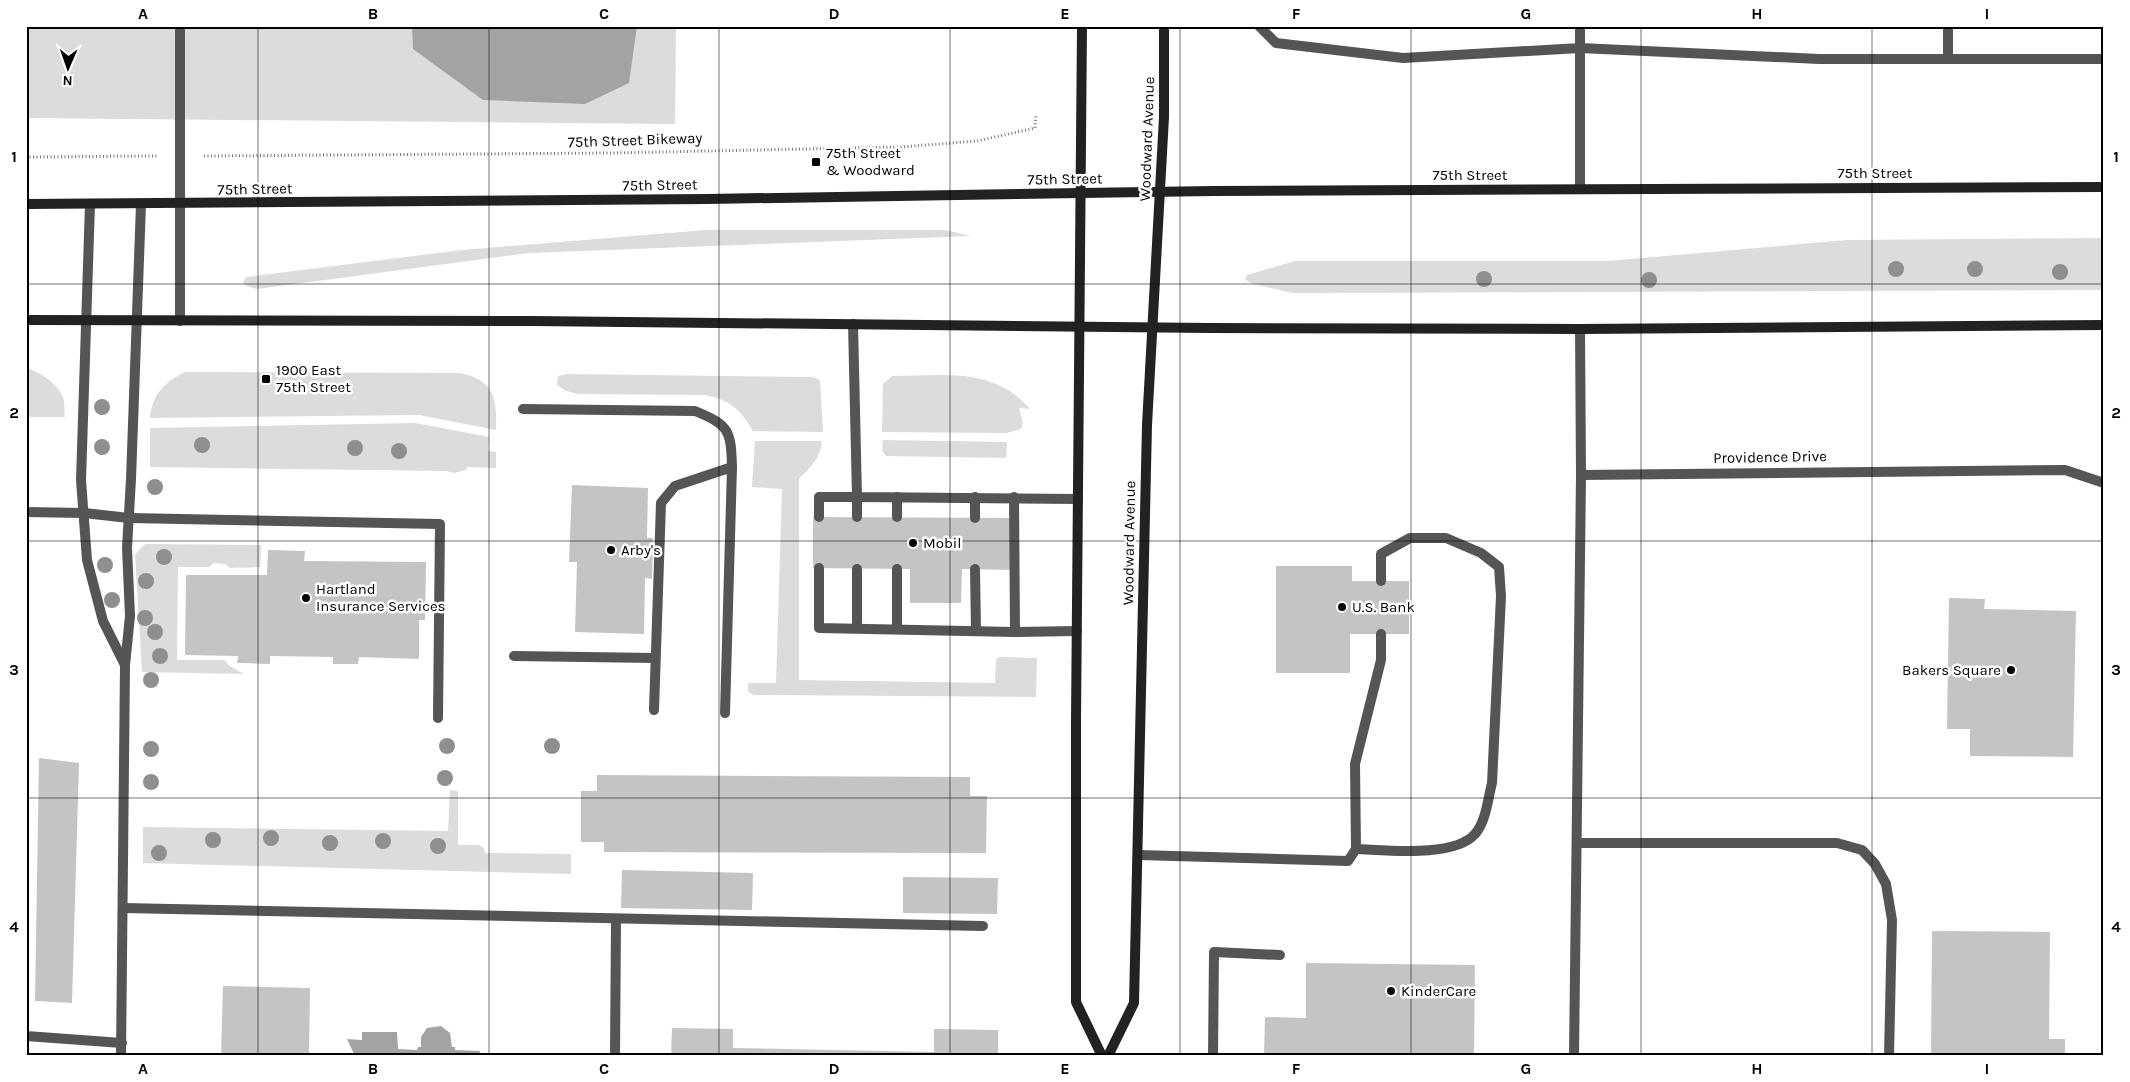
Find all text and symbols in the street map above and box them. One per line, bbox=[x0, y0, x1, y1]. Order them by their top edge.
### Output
text: A bbox=[138, 4, 148, 23]
text: B bbox=[368, 4, 378, 23]
text: C bbox=[599, 4, 609, 23]
text: D bbox=[829, 4, 840, 23]
text: E bbox=[1060, 4, 1070, 23]
text: F bbox=[1292, 4, 1301, 23]
text: G bbox=[1521, 4, 1531, 23]
text: H bbox=[1751, 4, 1763, 23]
text: I bbox=[1985, 4, 1989, 23]
north arrow bbox=[42, 42, 92, 92]
text: N bbox=[62, 72, 73, 89]
street label: Woodward Avenue bbox=[1136, 76, 1158, 202]
street label: 75th Street Bikeway bbox=[567, 129, 703, 151]
place label: 75th Street & Woodward bbox=[826, 144, 915, 179]
text: 1 bbox=[11, 147, 17, 166]
text: 1 bbox=[2113, 147, 2119, 166]
marker: 75th Street & Woodward bbox=[810, 156, 822, 168]
street label: 75th Street bbox=[1838, 164, 1913, 182]
street label: 75th Street bbox=[1433, 166, 1508, 184]
street label: 75th Street bbox=[1027, 169, 1103, 189]
street label: 75th Street bbox=[622, 175, 698, 195]
street label: 75th Street bbox=[217, 179, 293, 199]
place label: 1900 East 75th Street bbox=[276, 361, 351, 396]
marker: 1900 East 75th Street bbox=[260, 373, 272, 385]
text: 2 bbox=[9, 403, 19, 422]
text: 2 bbox=[2111, 403, 2121, 422]
street label: Providence Drive bbox=[1713, 447, 1827, 467]
street label: Woodward Avenue bbox=[1119, 481, 1139, 605]
place label: Mobil bbox=[923, 534, 961, 552]
marker: Mobil bbox=[907, 537, 919, 549]
place label: Arby's bbox=[621, 541, 661, 559]
marker: Arby's bbox=[605, 544, 617, 556]
place label: Hartland Insurance Services bbox=[316, 580, 445, 615]
marker: Hartland Insurance Services bbox=[300, 592, 312, 604]
place label: U.S. Bank bbox=[1352, 598, 1415, 616]
marker: U.S. Bank bbox=[1336, 601, 1348, 613]
text: 3 bbox=[9, 660, 19, 679]
text: 3 bbox=[2111, 660, 2121, 679]
place label: Bakers Square bbox=[1902, 661, 2001, 679]
marker: Bakers Square bbox=[2005, 664, 2017, 676]
text: 4 bbox=[9, 917, 19, 936]
text: 4 bbox=[2111, 917, 2121, 936]
place label: KinderCare bbox=[1401, 982, 1476, 1000]
marker: KinderCare bbox=[1385, 985, 1397, 997]
text: A bbox=[138, 1059, 148, 1078]
text: B bbox=[368, 1059, 378, 1078]
text: C bbox=[599, 1059, 609, 1078]
text: D bbox=[829, 1059, 840, 1078]
text: E bbox=[1060, 1059, 1070, 1078]
text: F bbox=[1292, 1059, 1301, 1078]
text: G bbox=[1521, 1059, 1531, 1078]
text: H bbox=[1751, 1059, 1763, 1078]
text: I bbox=[1985, 1059, 1989, 1078]

